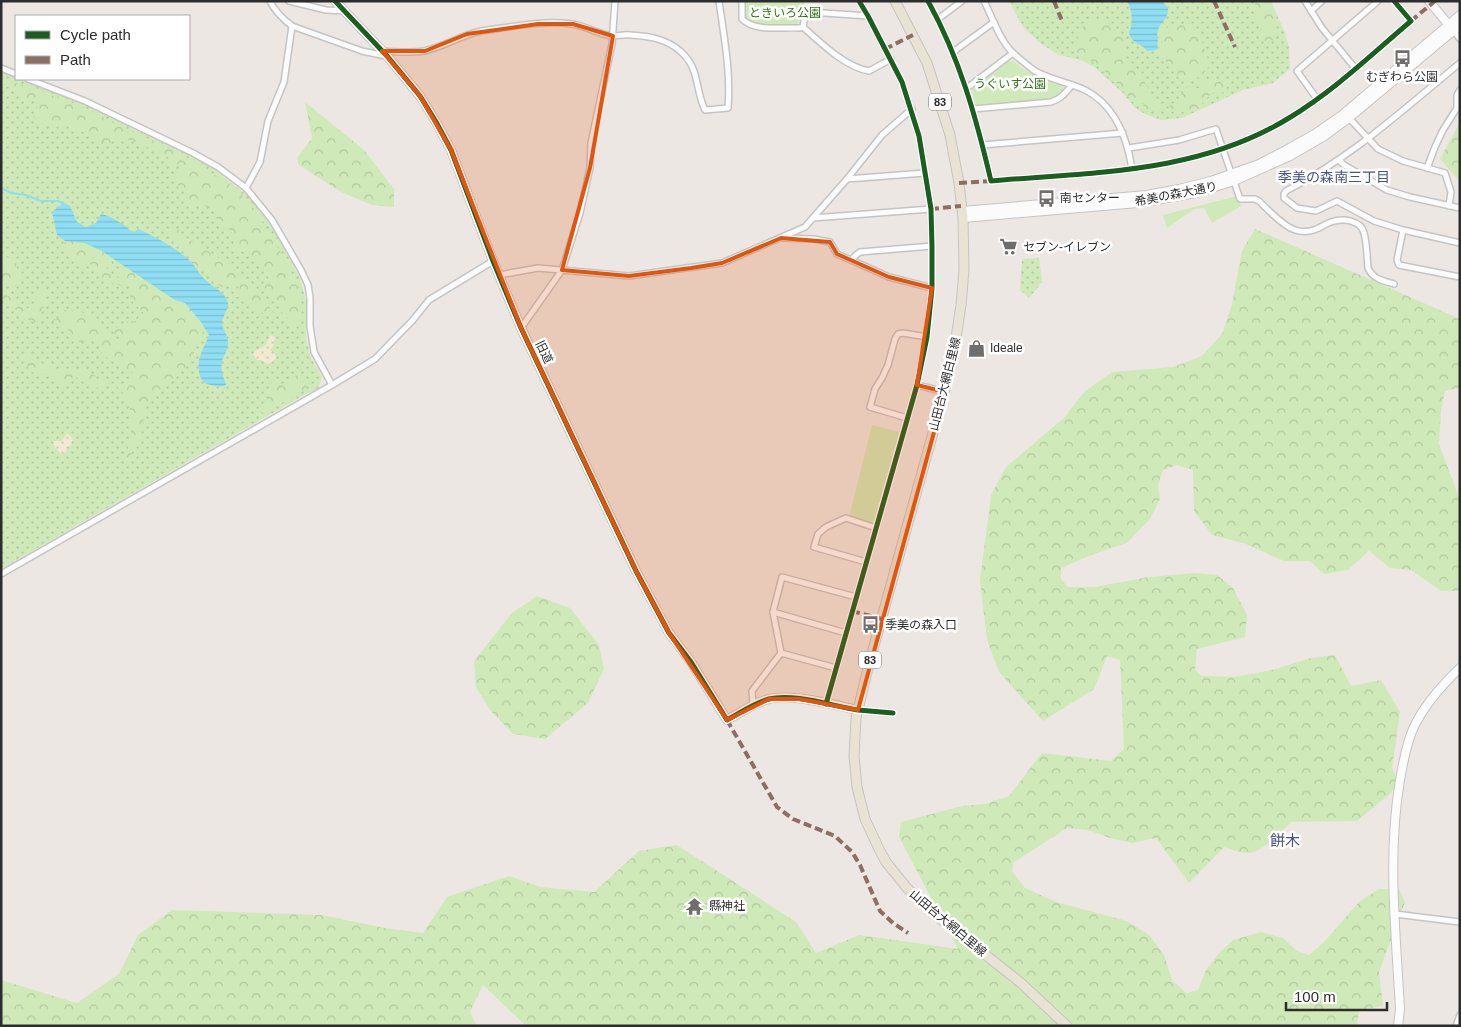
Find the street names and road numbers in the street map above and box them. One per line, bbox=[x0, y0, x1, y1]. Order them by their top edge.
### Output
road number: 83 bbox=[929, 94, 951, 110]
street label: 希美の森大通り bbox=[1133, 179, 1219, 209]
street label: 山田台大網白里線 bbox=[927, 336, 963, 432]
street label: 旧道 bbox=[532, 338, 556, 366]
road number: 83 bbox=[859, 652, 881, 668]
street label: 山田台大網白里線 bbox=[907, 887, 989, 959]

